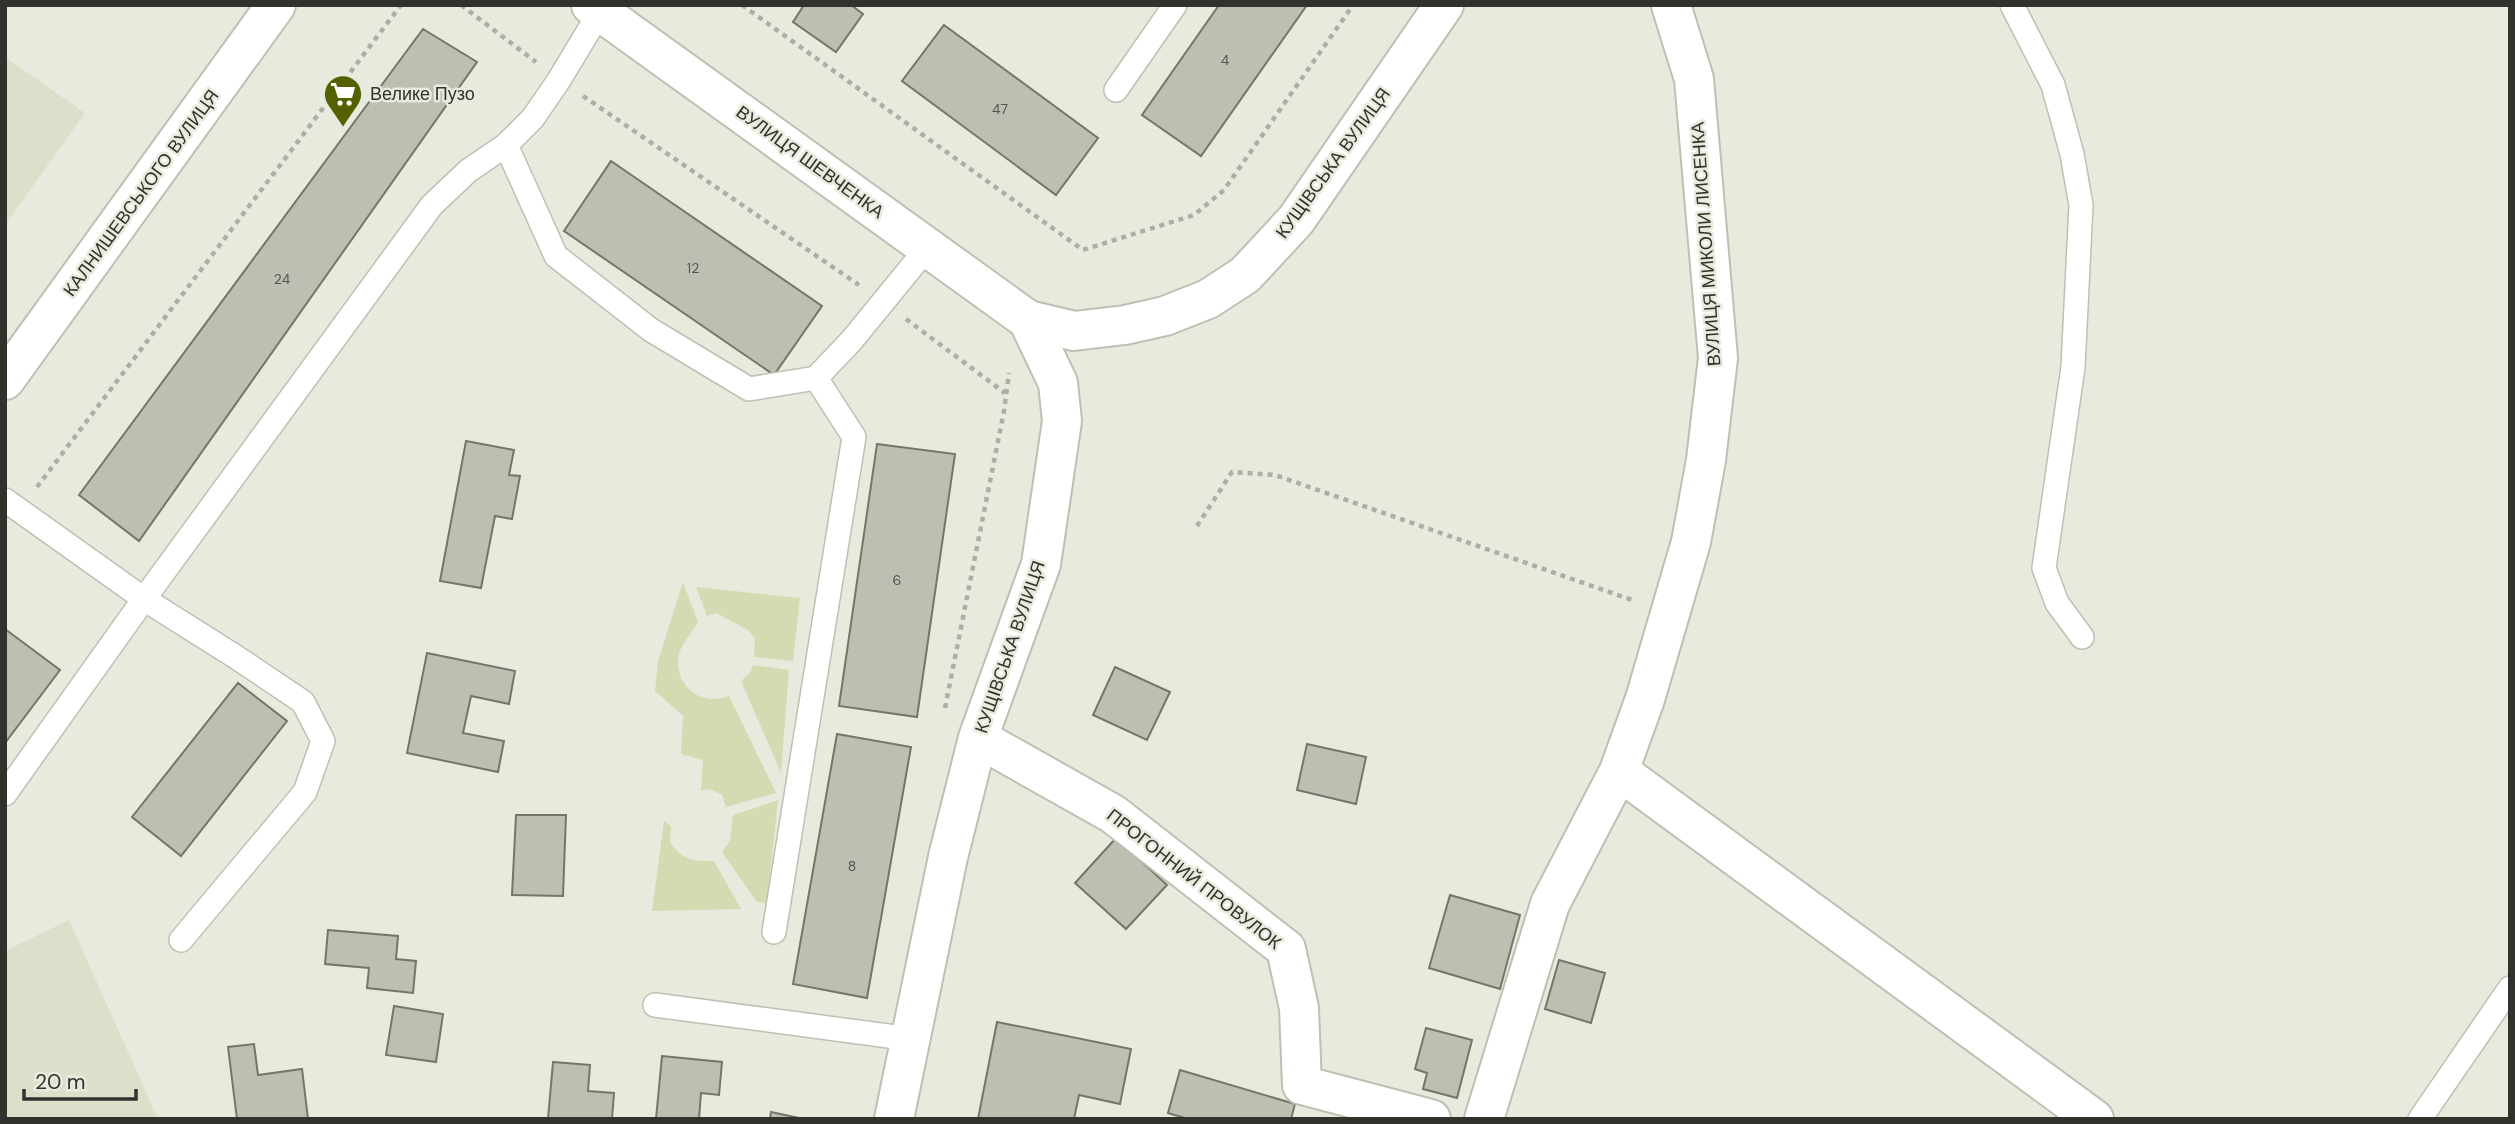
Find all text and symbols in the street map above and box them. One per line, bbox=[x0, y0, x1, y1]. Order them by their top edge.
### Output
house number: 4 bbox=[1221, 51, 1230, 69]
supermarket icon: Велике Пузо bbox=[322, 73, 364, 128]
place label: Велике Пузо bbox=[370, 82, 475, 106]
street label: КУЩІВСЬКА ВУЛИЦЯ bbox=[1270, 83, 1396, 243]
street label: КАЛНИШЕВСЬКОГО ВУЛИЦЯ bbox=[58, 85, 224, 301]
street label: ВУЛИЦЯ ШЕВЧЕНКА bbox=[731, 100, 889, 224]
house number: 47 bbox=[992, 100, 1008, 118]
street label: ВУЛИЦЯ МИКОЛИ ЛИСЕНКА bbox=[1685, 121, 1727, 367]
house number: 12 bbox=[687, 259, 699, 277]
house number: 24 bbox=[274, 270, 291, 288]
street label: КУЩІВСЬКА ВУЛИЦЯ bbox=[969, 558, 1051, 736]
house number: 6 bbox=[893, 571, 901, 589]
street label: ПРОГОННИЙ ПРОВУЛОК bbox=[1102, 803, 1287, 955]
house number: 8 bbox=[848, 857, 856, 875]
scale bar bbox=[24, 1058, 136, 1102]
text: 20 m bbox=[35, 1068, 86, 1096]

